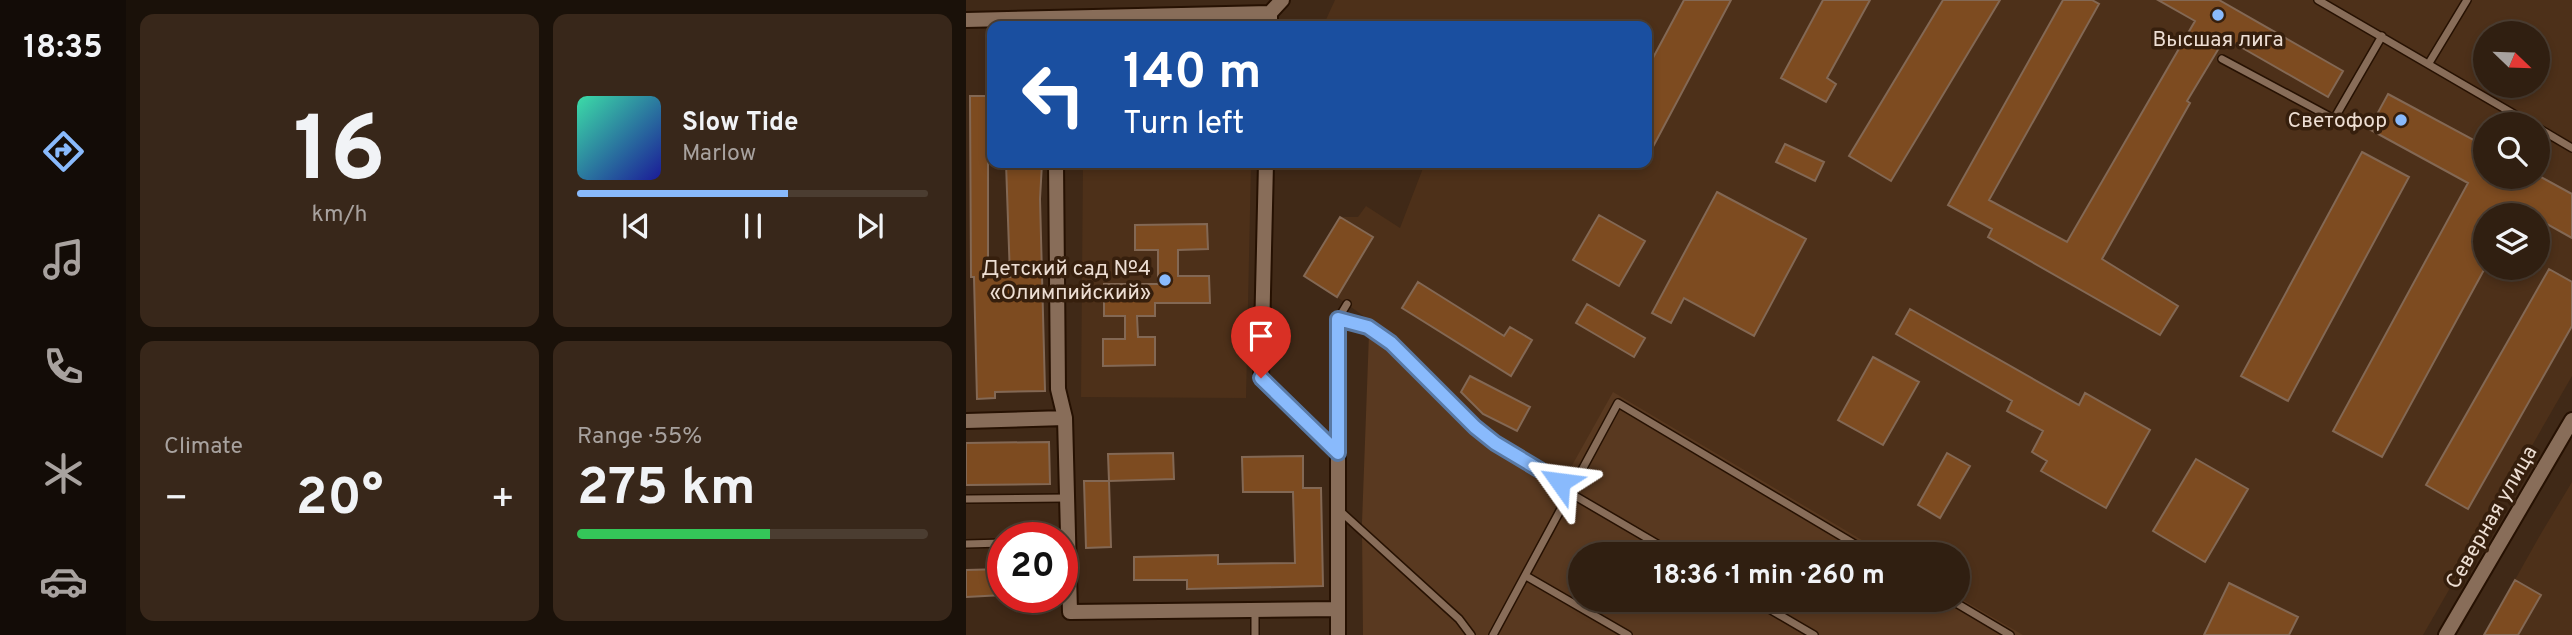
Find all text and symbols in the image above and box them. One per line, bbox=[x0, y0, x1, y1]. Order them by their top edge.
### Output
marker: Высшая лига bbox=[2210, 7, 2226, 23]
north arrow bbox=[2473, 21, 2550, 98]
map controls bbox=[2473, 21, 2550, 280]
place label: Высшая лига bbox=[2152, 27, 2284, 54]
text: 18:35 bbox=[23, 29, 103, 69]
text: 140 m bbox=[1123, 44, 1262, 106]
icon: left bbox=[1008, 49, 1099, 140]
text: 16 bbox=[293, 98, 386, 213]
text: Turn left bbox=[1123, 105, 1244, 145]
text: Slow Tide bbox=[682, 107, 799, 140]
place label: Светофор bbox=[2288, 108, 2387, 135]
marker: Светофор bbox=[2393, 112, 2409, 128]
button: search bbox=[2473, 112, 2550, 189]
icon: directions bbox=[39, 127, 88, 176]
text: Marlow bbox=[682, 140, 756, 169]
text: km/h bbox=[312, 201, 367, 230]
button: layers bbox=[2473, 203, 2550, 280]
icon: previous bbox=[617, 207, 655, 245]
icon: pause bbox=[734, 207, 772, 245]
icon: next bbox=[851, 207, 889, 245]
icon: music bbox=[39, 235, 88, 284]
place label: Детский сад №4 «Олимпийский» bbox=[981, 256, 1151, 307]
marker: Детский сад №4 «Олимпийский» bbox=[1157, 272, 1173, 288]
pin bbox=[1231, 306, 1291, 378]
icon: arrive bbox=[1242, 317, 1280, 355]
icon: phone bbox=[39, 342, 88, 391]
text: Range · 55% bbox=[577, 423, 702, 452]
text: Climate bbox=[164, 433, 243, 462]
street label: Северная улица bbox=[2440, 441, 2544, 594]
position arrow bbox=[1523, 445, 1597, 519]
icon: climate bbox=[39, 449, 88, 498]
text: 275 km bbox=[577, 457, 756, 523]
text: 20° bbox=[296, 467, 383, 533]
text: − bbox=[164, 476, 189, 525]
text: + bbox=[490, 476, 515, 525]
speed limit sign: 20 bbox=[987, 522, 1078, 613]
icon: car bbox=[39, 557, 88, 606]
text: 18:36 · 1 min · 260 m bbox=[1653, 560, 1885, 593]

